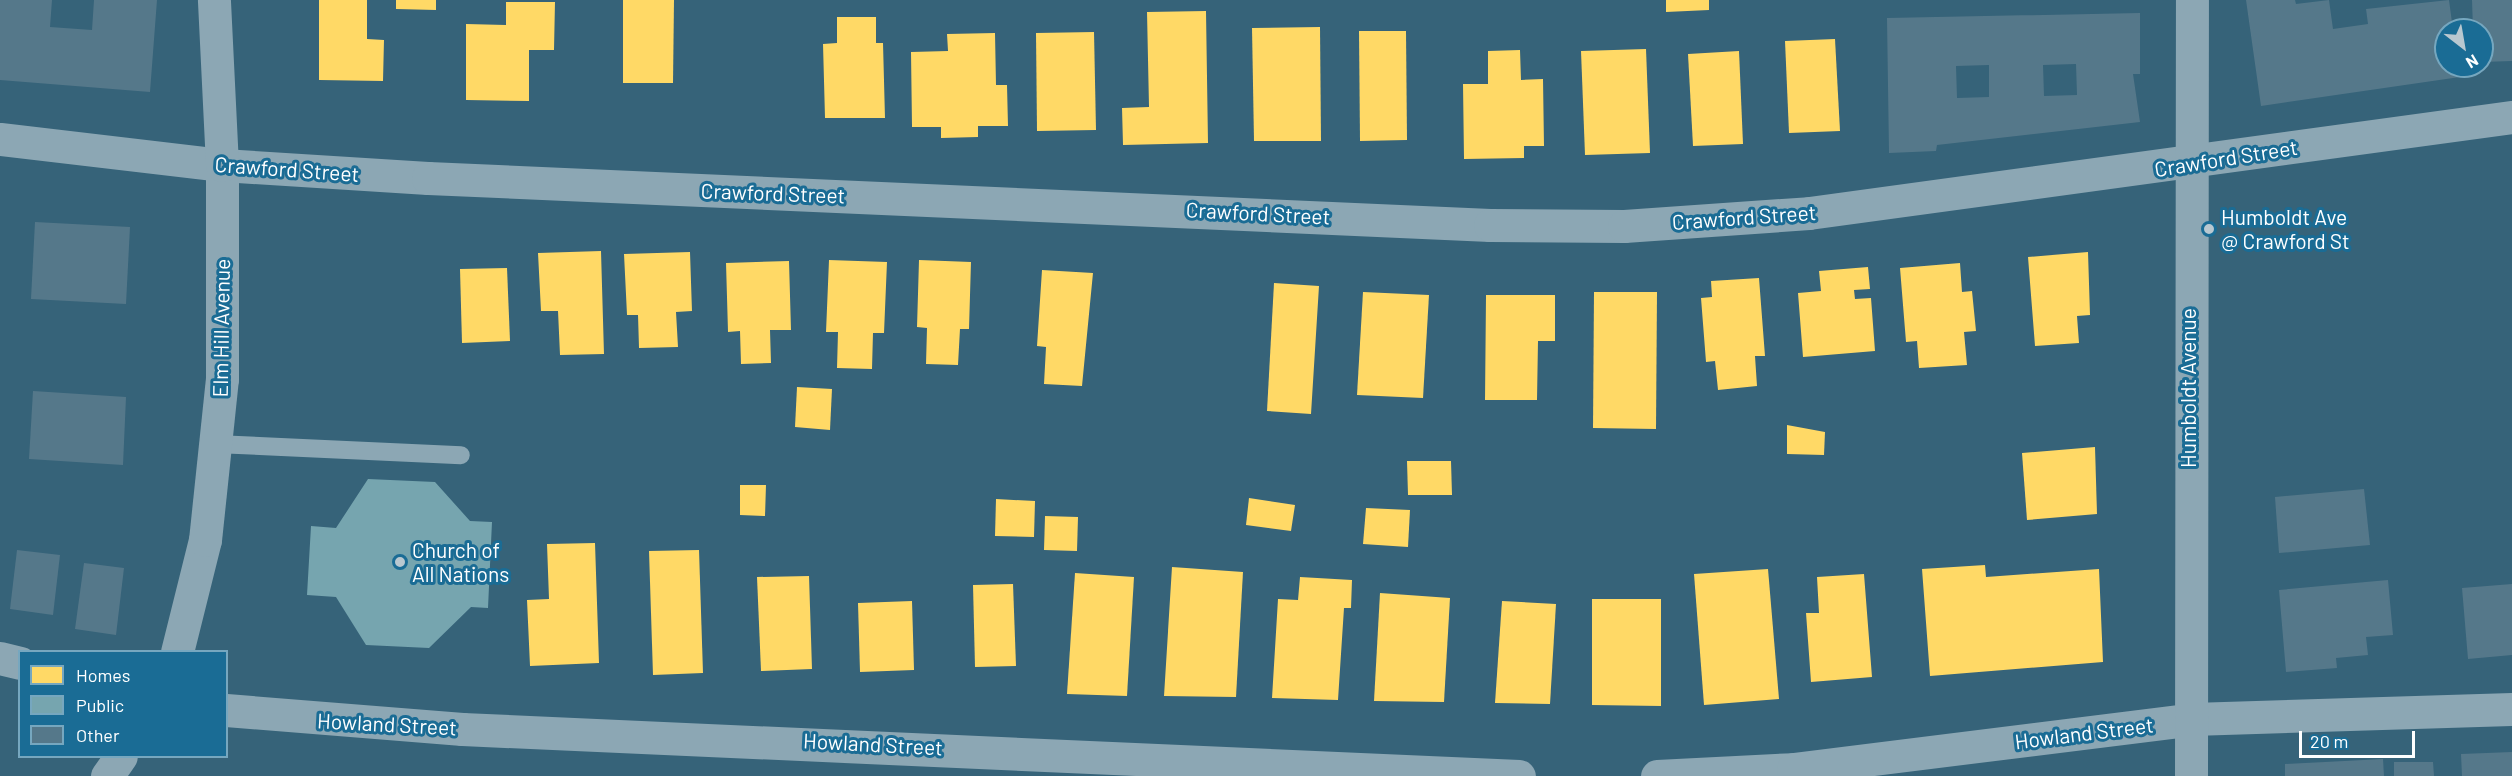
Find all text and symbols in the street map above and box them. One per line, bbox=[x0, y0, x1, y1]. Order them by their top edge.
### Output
north arrow bbox=[2434, 18, 2494, 78]
text: N bbox=[2463, 51, 2482, 73]
street label: Crawford Street bbox=[2153, 134, 2299, 182]
street label: Crawford Street bbox=[214, 151, 360, 187]
street label: Crawford Street bbox=[700, 178, 846, 208]
street label: Crawford Street bbox=[1185, 197, 1331, 229]
street label: Crawford Street bbox=[1671, 199, 1817, 235]
place label: Humboldt Ave @ Crawford St bbox=[2221, 204, 2350, 254]
marker: Humboldt Ave @ Crawford St bbox=[2202, 222, 2216, 236]
street label: Elm Hill Avenue bbox=[207, 258, 235, 398]
street label: Humboldt Avenue bbox=[2175, 308, 2201, 468]
place label: Church of All Nations bbox=[412, 537, 509, 587]
marker: Church of All Nations bbox=[393, 555, 407, 569]
legend bbox=[18, 650, 228, 758]
text: Homes bbox=[76, 664, 130, 686]
text: Public bbox=[76, 694, 124, 716]
street label: Howland Street bbox=[317, 708, 457, 740]
street label: Howland Street bbox=[2013, 712, 2155, 754]
scale bar bbox=[2302, 719, 2418, 757]
text: Other bbox=[76, 724, 119, 746]
street label: Howland Street bbox=[803, 728, 943, 760]
text: 20 m bbox=[2310, 730, 2348, 752]

